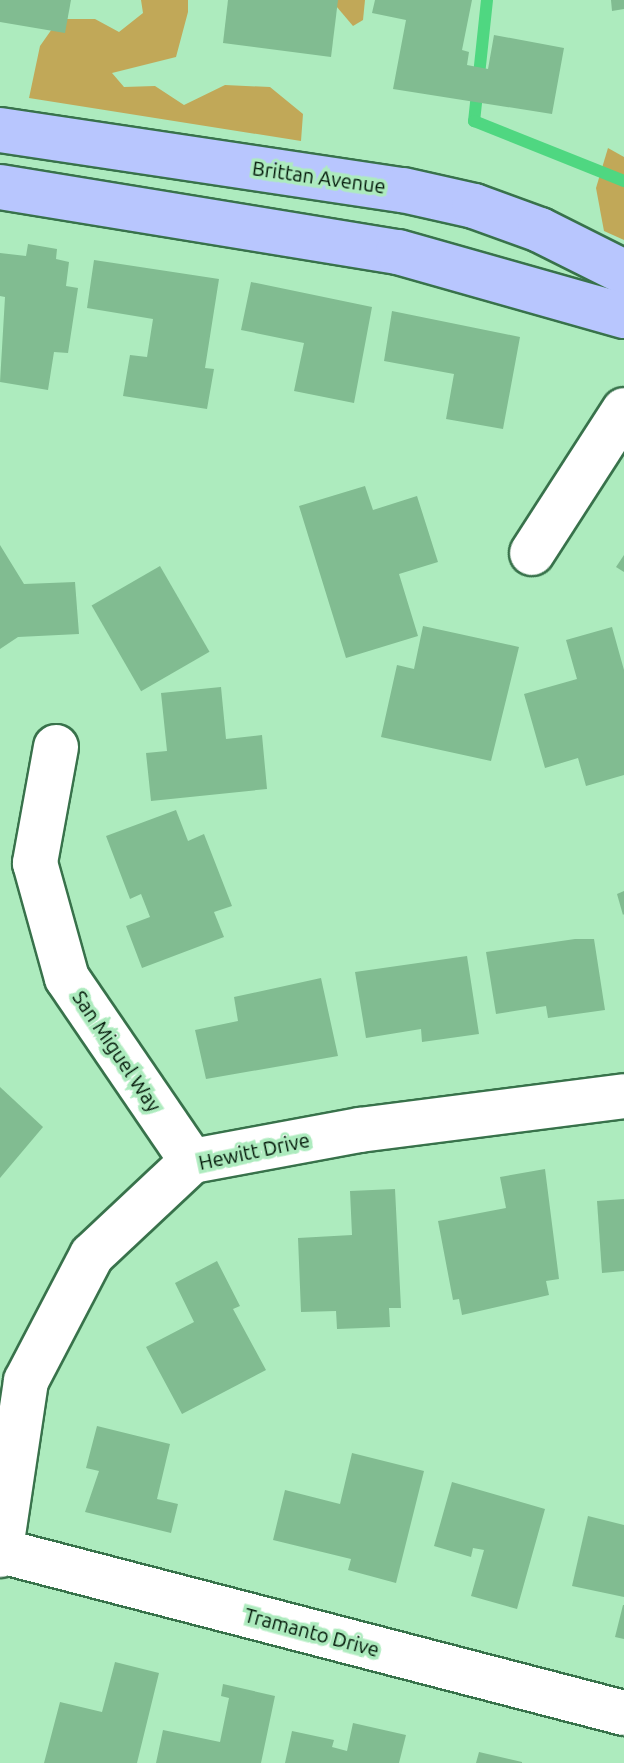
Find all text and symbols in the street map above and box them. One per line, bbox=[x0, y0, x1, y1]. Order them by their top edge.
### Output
street label: Brittan Avenue bbox=[251, 156, 387, 198]
street label: San Miguel Way bbox=[68, 986, 166, 1116]
street label: Hewitt Drive bbox=[196, 1128, 312, 1174]
street label: Tramanto Drive bbox=[242, 1602, 382, 1662]

